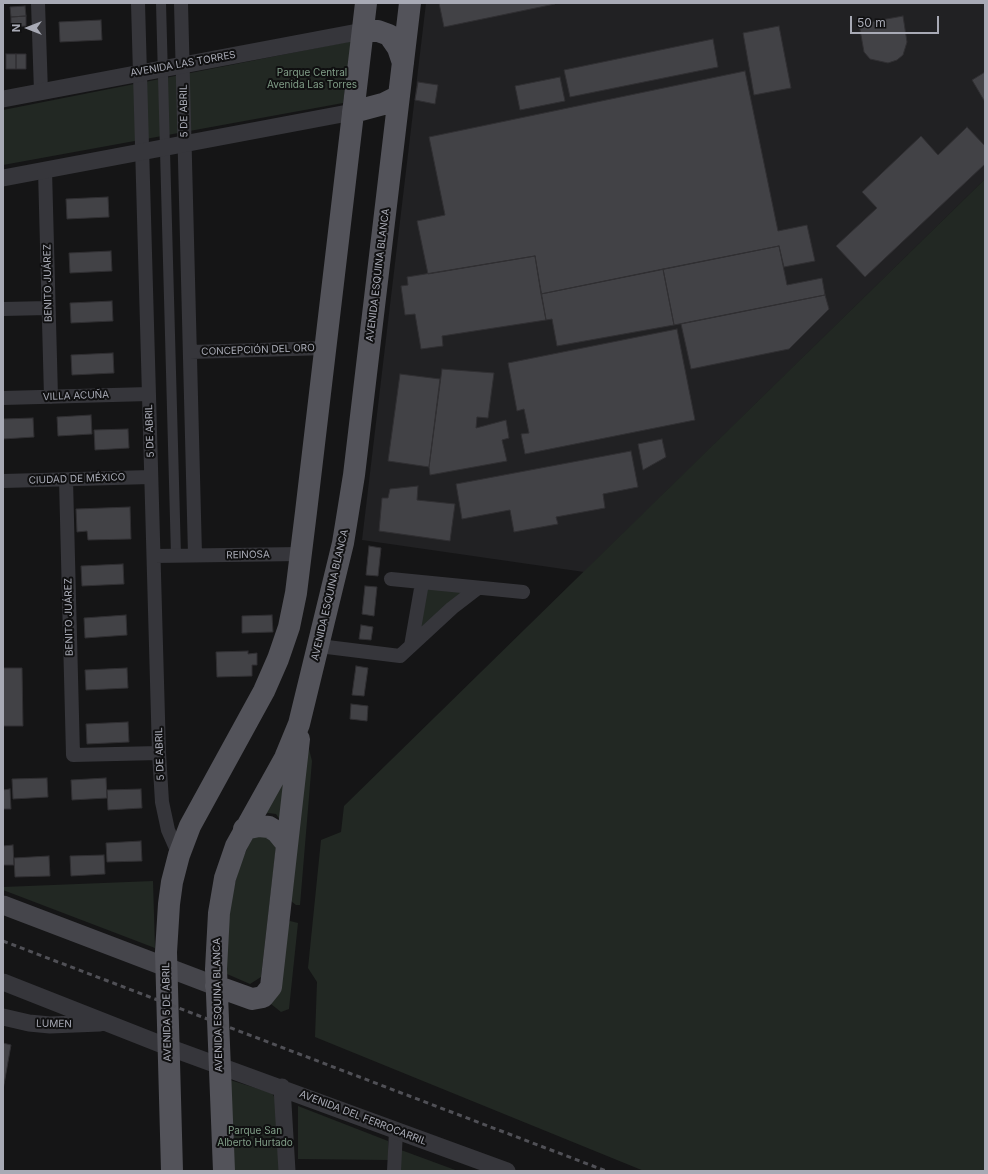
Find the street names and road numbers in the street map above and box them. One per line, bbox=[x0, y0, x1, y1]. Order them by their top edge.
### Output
street label: AVENIDA LAS TORRES bbox=[129, 49, 237, 79]
street label: 5 DE ABRIL bbox=[178, 84, 190, 138]
street label: AVENIDA ESQUINA BLANCA bbox=[364, 208, 392, 342]
street label: BENITO JUÁREZ bbox=[41, 244, 55, 322]
street label: CONCEPCIÓN DEL ORO bbox=[201, 342, 315, 358]
street label: VILLA ACUÑA bbox=[43, 389, 109, 403]
street label: 5 DE ABRIL bbox=[143, 404, 157, 458]
street label: CIUDAD DE MÉXICO bbox=[28, 471, 126, 487]
street label: AVENIDA ESQUINA BLANCA bbox=[309, 528, 351, 662]
street label: REINOSA bbox=[226, 549, 270, 561]
street label: BENITO JUÁREZ bbox=[62, 578, 76, 656]
street label: 5 DE ABRIL bbox=[153, 727, 167, 781]
street label: AVENIDA ESQUINA BLANCA bbox=[211, 938, 225, 1072]
street label: AVENIDA 5 DE ABRIL bbox=[160, 962, 174, 1062]
street label: LUMEN bbox=[36, 1018, 72, 1030]
street label: AVENIDA DEL FERROCARRIL bbox=[298, 1088, 428, 1148]

